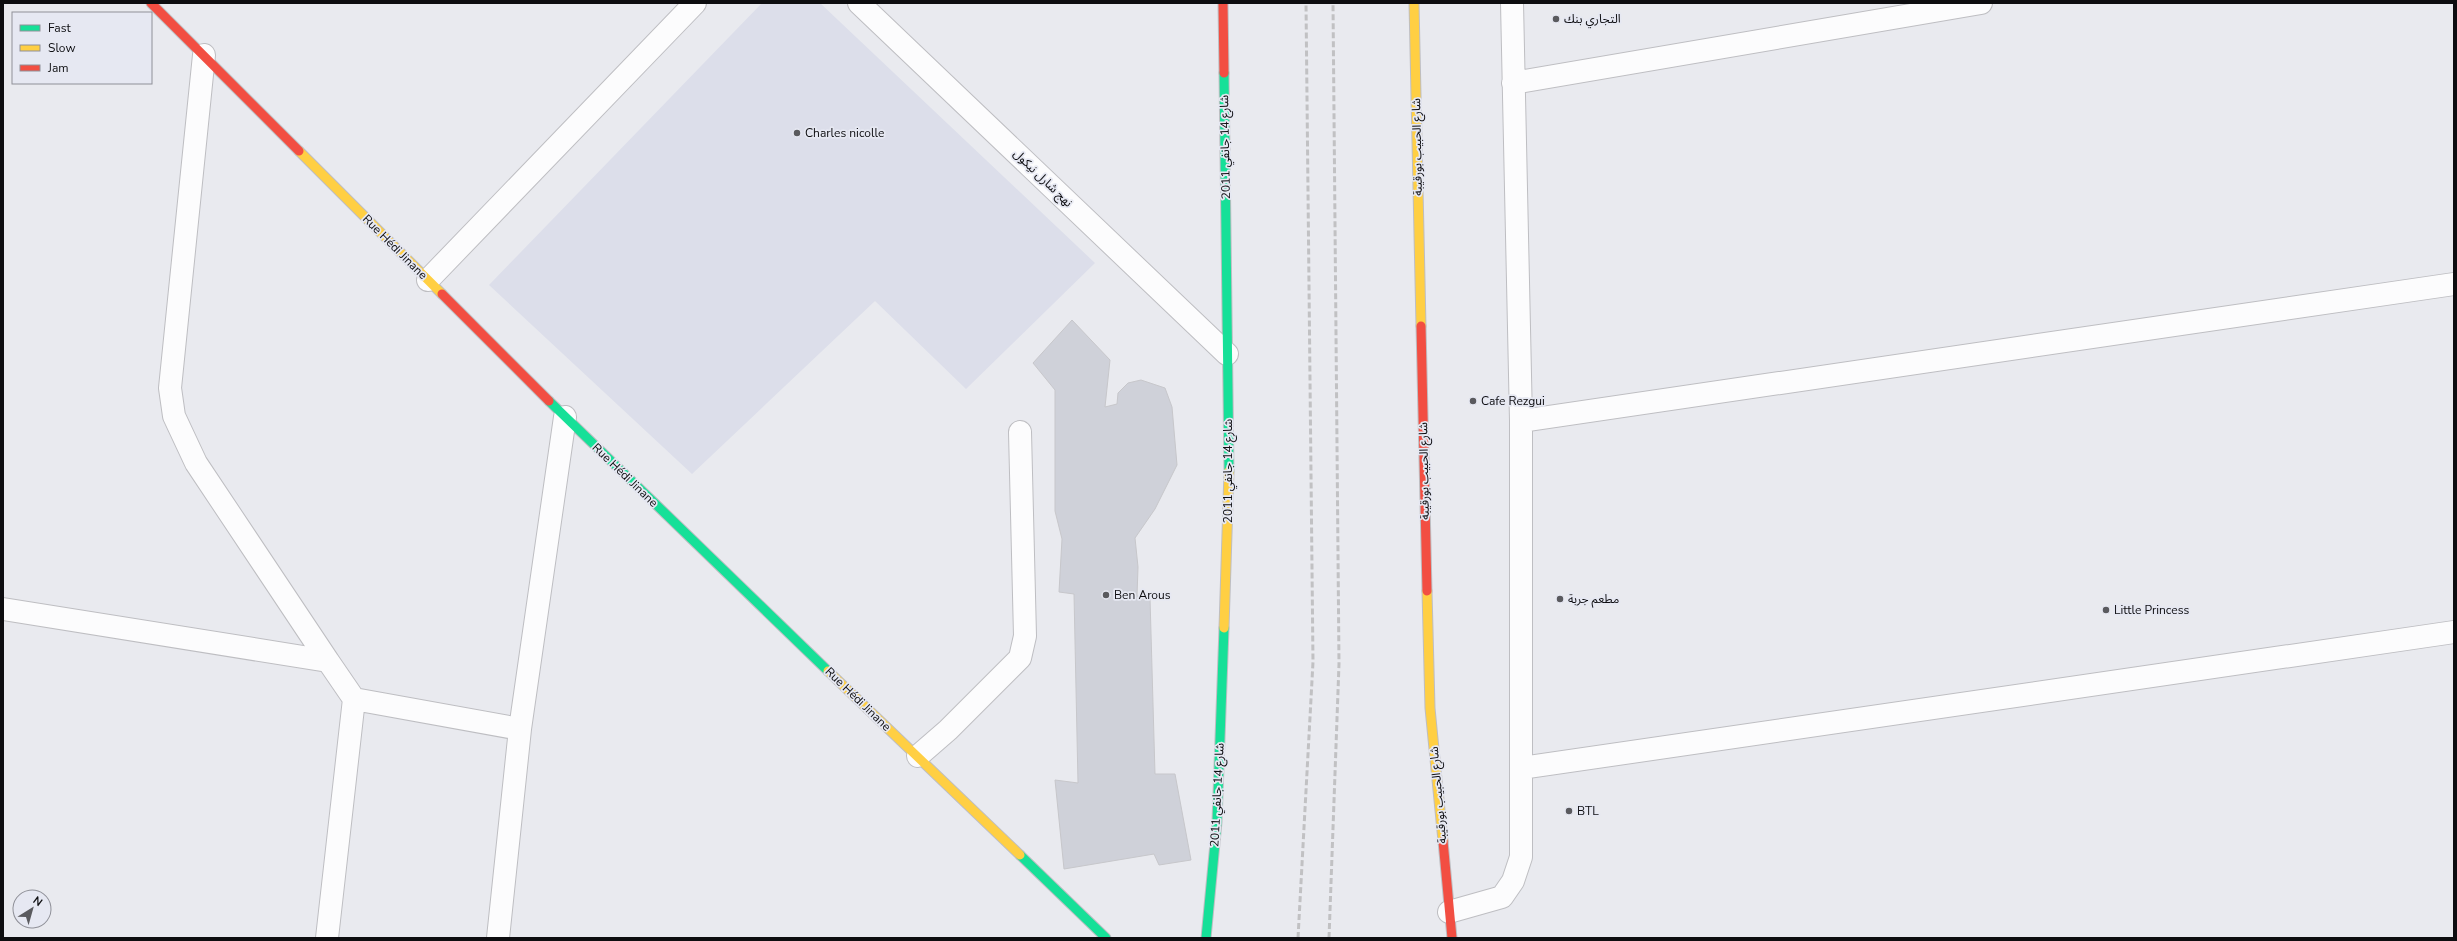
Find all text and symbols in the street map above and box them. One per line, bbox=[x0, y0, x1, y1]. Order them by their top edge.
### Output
place label: التجاري بنك bbox=[1564, 11, 1621, 29]
legend bbox=[12, 12, 152, 84]
marker: التجاري بنك bbox=[1551, 14, 1561, 24]
text: Fast bbox=[48, 20, 71, 36]
text: Slow bbox=[48, 40, 76, 56]
text: Jam bbox=[47, 60, 69, 76]
street label: شارع 14 جانفي 2011 bbox=[1216, 95, 1236, 199]
street label: شارع الحبيب بورقيبة bbox=[1408, 98, 1427, 196]
place label: Charles nicolle bbox=[805, 125, 884, 141]
marker: Charles nicolle bbox=[792, 128, 802, 138]
street label: نهج شارل نيكول bbox=[1009, 146, 1076, 211]
street label: Rue Hédi Jinane bbox=[359, 211, 431, 283]
place label: Cafe Rezgui bbox=[1481, 393, 1545, 409]
marker: Cafe Rezgui bbox=[1468, 396, 1478, 406]
street label: شارع 14 جانفي 2011 bbox=[1220, 419, 1238, 523]
street label: شارع الحبيب بورقيبة bbox=[1415, 422, 1434, 520]
street label: Rue Hédi Jinane bbox=[589, 439, 661, 511]
place label: Ben Arous bbox=[1114, 587, 1171, 603]
marker: Ben Arous bbox=[1101, 590, 1111, 600]
place label: مطعم جربة bbox=[1568, 591, 1619, 608]
marker: مطعم جربة bbox=[1555, 594, 1565, 604]
place label: Little Princess bbox=[2114, 602, 2189, 618]
marker: Little Princess bbox=[2101, 605, 2111, 615]
street label: Rue Hédi Jinane bbox=[822, 663, 894, 735]
street label: شارع 14 جانفي 2011 bbox=[1206, 742, 1230, 848]
street label: شارع الحبيب بورقيبة bbox=[1426, 746, 1451, 844]
place label: BTL bbox=[1577, 803, 1599, 819]
marker: BTL bbox=[1564, 806, 1574, 816]
north arrow bbox=[12, 889, 52, 929]
text: N bbox=[30, 893, 46, 910]

